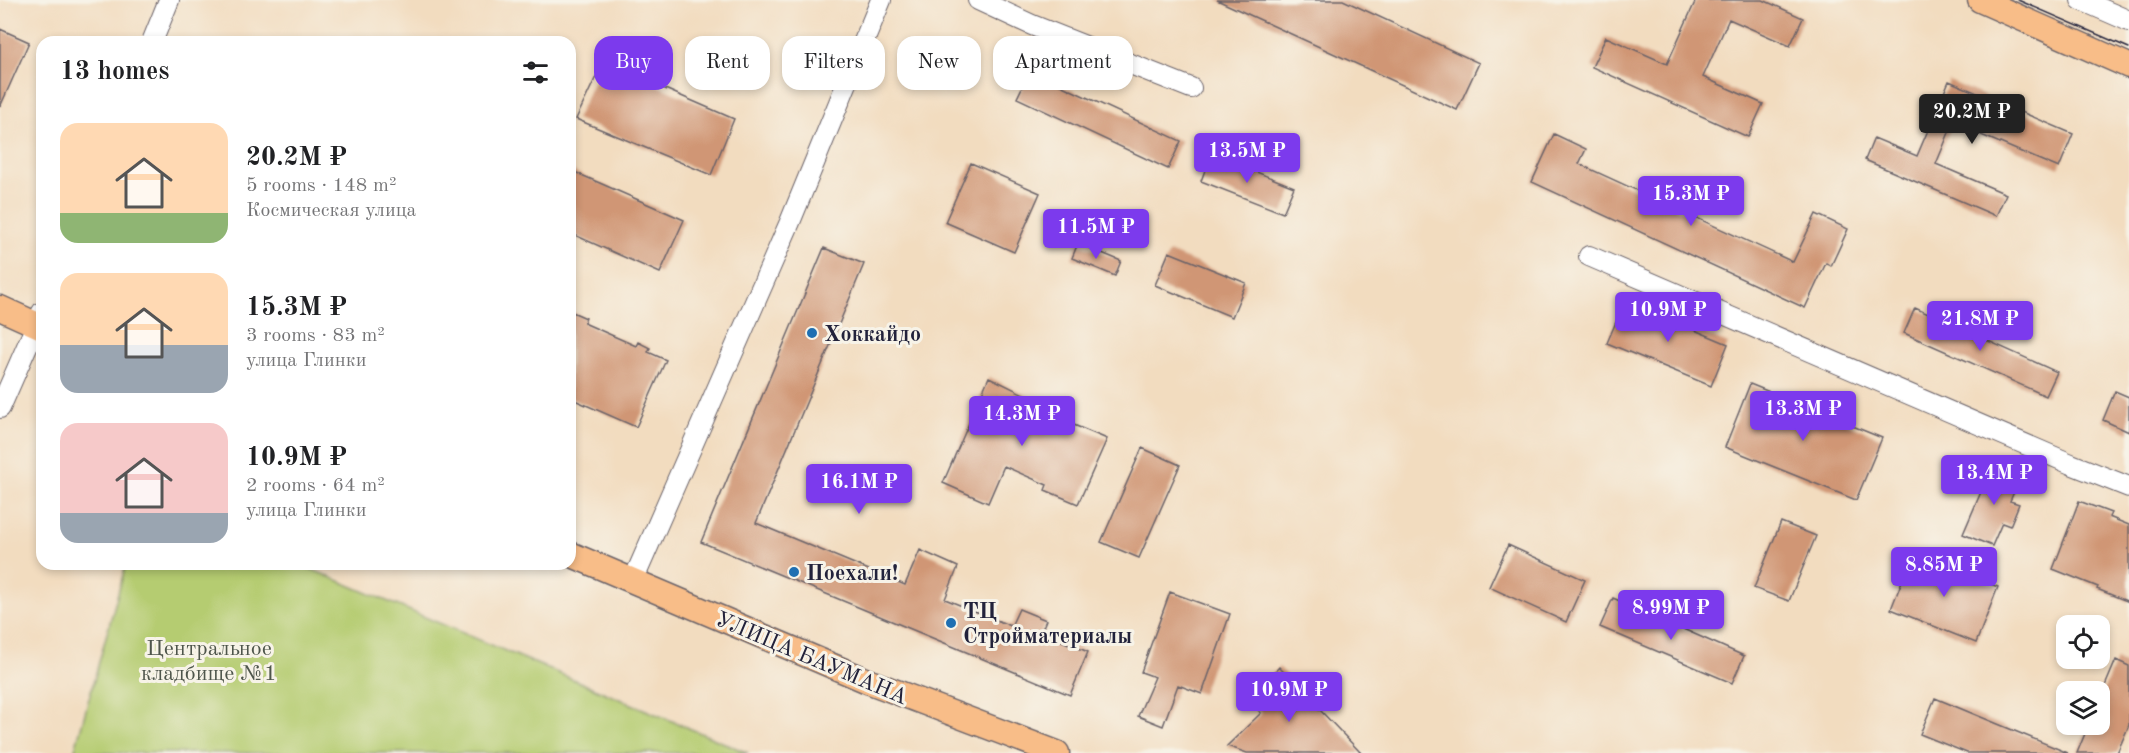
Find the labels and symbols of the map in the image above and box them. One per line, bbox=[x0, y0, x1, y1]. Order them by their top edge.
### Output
pin: 20.2M ₽ bbox=[1917, 94, 2027, 145]
pin: 13.5M ₽ bbox=[1192, 133, 1302, 184]
pin: 15.3M ₽ bbox=[1636, 176, 1746, 227]
pin: 11.5M ₽ bbox=[1041, 209, 1151, 260]
pin: 10.9M ₽ bbox=[1613, 292, 1723, 343]
pin: 21.8M ₽ bbox=[1925, 301, 2035, 352]
place label: Хоккайдо bbox=[824, 324, 921, 346]
marker: Хоккайдо bbox=[805, 326, 819, 340]
pin: 13.3M ₽ bbox=[1748, 391, 1858, 442]
pin: 14.3M ₽ bbox=[967, 396, 1077, 447]
pin: 13.4M ₽ bbox=[1939, 455, 2049, 506]
pin: 16.1M ₽ bbox=[804, 464, 914, 515]
pin: 8.85M ₽ bbox=[1889, 547, 1999, 598]
place label: Поехали! bbox=[806, 563, 898, 585]
marker: Поехали! bbox=[787, 565, 801, 579]
pin: 8.99M ₽ bbox=[1616, 590, 1726, 641]
place label: ТЦ Стройматериалы bbox=[963, 601, 1132, 648]
street label: УЛИЦА БАУМАНА bbox=[712, 608, 910, 709]
marker: ТЦ Стройматериалы bbox=[944, 616, 958, 630]
park label: Центральное кладбище №1 bbox=[141, 638, 277, 685]
pin: 10.9M ₽ bbox=[1234, 672, 1344, 723]

